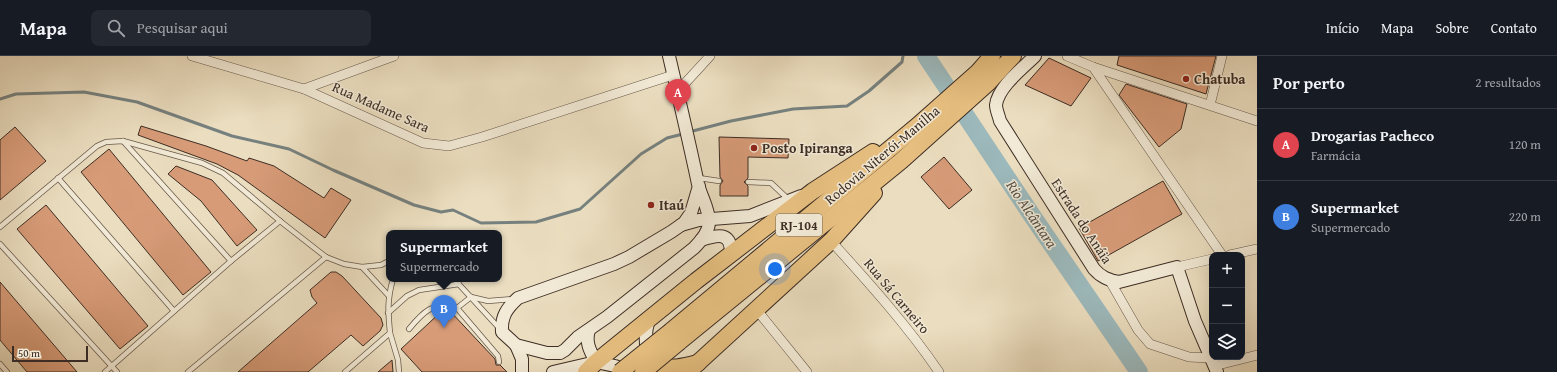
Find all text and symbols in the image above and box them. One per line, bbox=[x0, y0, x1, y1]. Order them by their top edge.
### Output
search box bbox=[91, 10, 371, 46]
text: Mapa bbox=[20, 14, 67, 42]
icon: search bbox=[105, 17, 127, 39]
text: Pesquisar aqui bbox=[137, 17, 228, 38]
text: Início bbox=[1326, 18, 1359, 38]
text: Mapa bbox=[1381, 18, 1413, 38]
text: Sobre bbox=[1435, 18, 1469, 38]
text: Contato bbox=[1491, 18, 1537, 38]
place label: Chatuba bbox=[1194, 69, 1246, 89]
text: Por perto bbox=[1273, 70, 1345, 95]
text: 2 resultados bbox=[1475, 73, 1541, 92]
marker: Chatuba bbox=[1181, 74, 1191, 84]
street label: Rua Madame Sara bbox=[329, 77, 433, 138]
pin: A bbox=[665, 79, 691, 112]
street label: Rodovia Niterói-Manilha bbox=[820, 101, 944, 209]
text: Drogarias Pacheco bbox=[1311, 125, 1434, 146]
text: A bbox=[1282, 135, 1290, 154]
text: 120 m bbox=[1509, 135, 1541, 154]
place label: Posto Ipiranga bbox=[762, 138, 854, 158]
marker: Posto Ipiranga bbox=[749, 143, 759, 153]
text: Farmácia bbox=[1311, 146, 1361, 165]
street label: Estrada do Anáia bbox=[1047, 174, 1117, 268]
water label: Rio Alcântara bbox=[1001, 175, 1063, 252]
place label: Itaú bbox=[659, 195, 684, 215]
text: Supermarket bbox=[1311, 197, 1399, 218]
marker: Itaú bbox=[646, 200, 656, 210]
text: B bbox=[1282, 207, 1290, 226]
text: 220 m bbox=[1509, 207, 1541, 226]
road number: RJ-104 bbox=[776, 214, 822, 236]
text: Supermercado bbox=[1311, 218, 1390, 237]
popup bbox=[386, 230, 502, 282]
text: Supermarket bbox=[400, 236, 488, 257]
map controls bbox=[1209, 252, 1245, 360]
button: + bbox=[1209, 252, 1245, 288]
street label: Rua Sá Carneiro bbox=[859, 254, 935, 338]
text: Supermercado bbox=[400, 257, 479, 276]
your location bbox=[765, 259, 785, 279]
button: − bbox=[1209, 288, 1245, 324]
pin: B bbox=[431, 295, 457, 328]
button: layers bbox=[1209, 324, 1245, 360]
scale bar bbox=[12, 344, 88, 363]
text: 50 m bbox=[18, 345, 40, 361]

